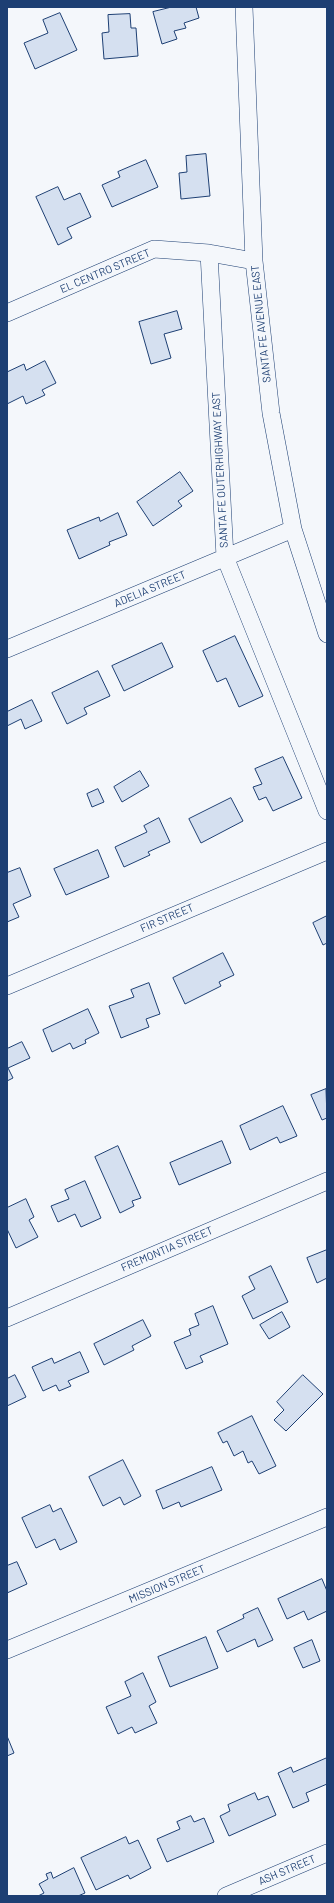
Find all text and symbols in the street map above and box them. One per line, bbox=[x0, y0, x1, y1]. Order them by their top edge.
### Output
street label: EL CENTRO STREET bbox=[58, 246, 152, 296]
street label: SANTA FE AVENUE EAST bbox=[248, 265, 274, 383]
street label: SANTA FE OUTERHIGHWAY EAST bbox=[209, 392, 231, 548]
street label: ADELIA STREET bbox=[112, 568, 188, 610]
street label: FIR STREET bbox=[138, 901, 196, 935]
street label: FREMONTIA STREET bbox=[119, 1224, 215, 1274]
street label: MISSION STREET bbox=[127, 1562, 207, 1606]
street label: ASH STREET bbox=[256, 1852, 318, 1888]

